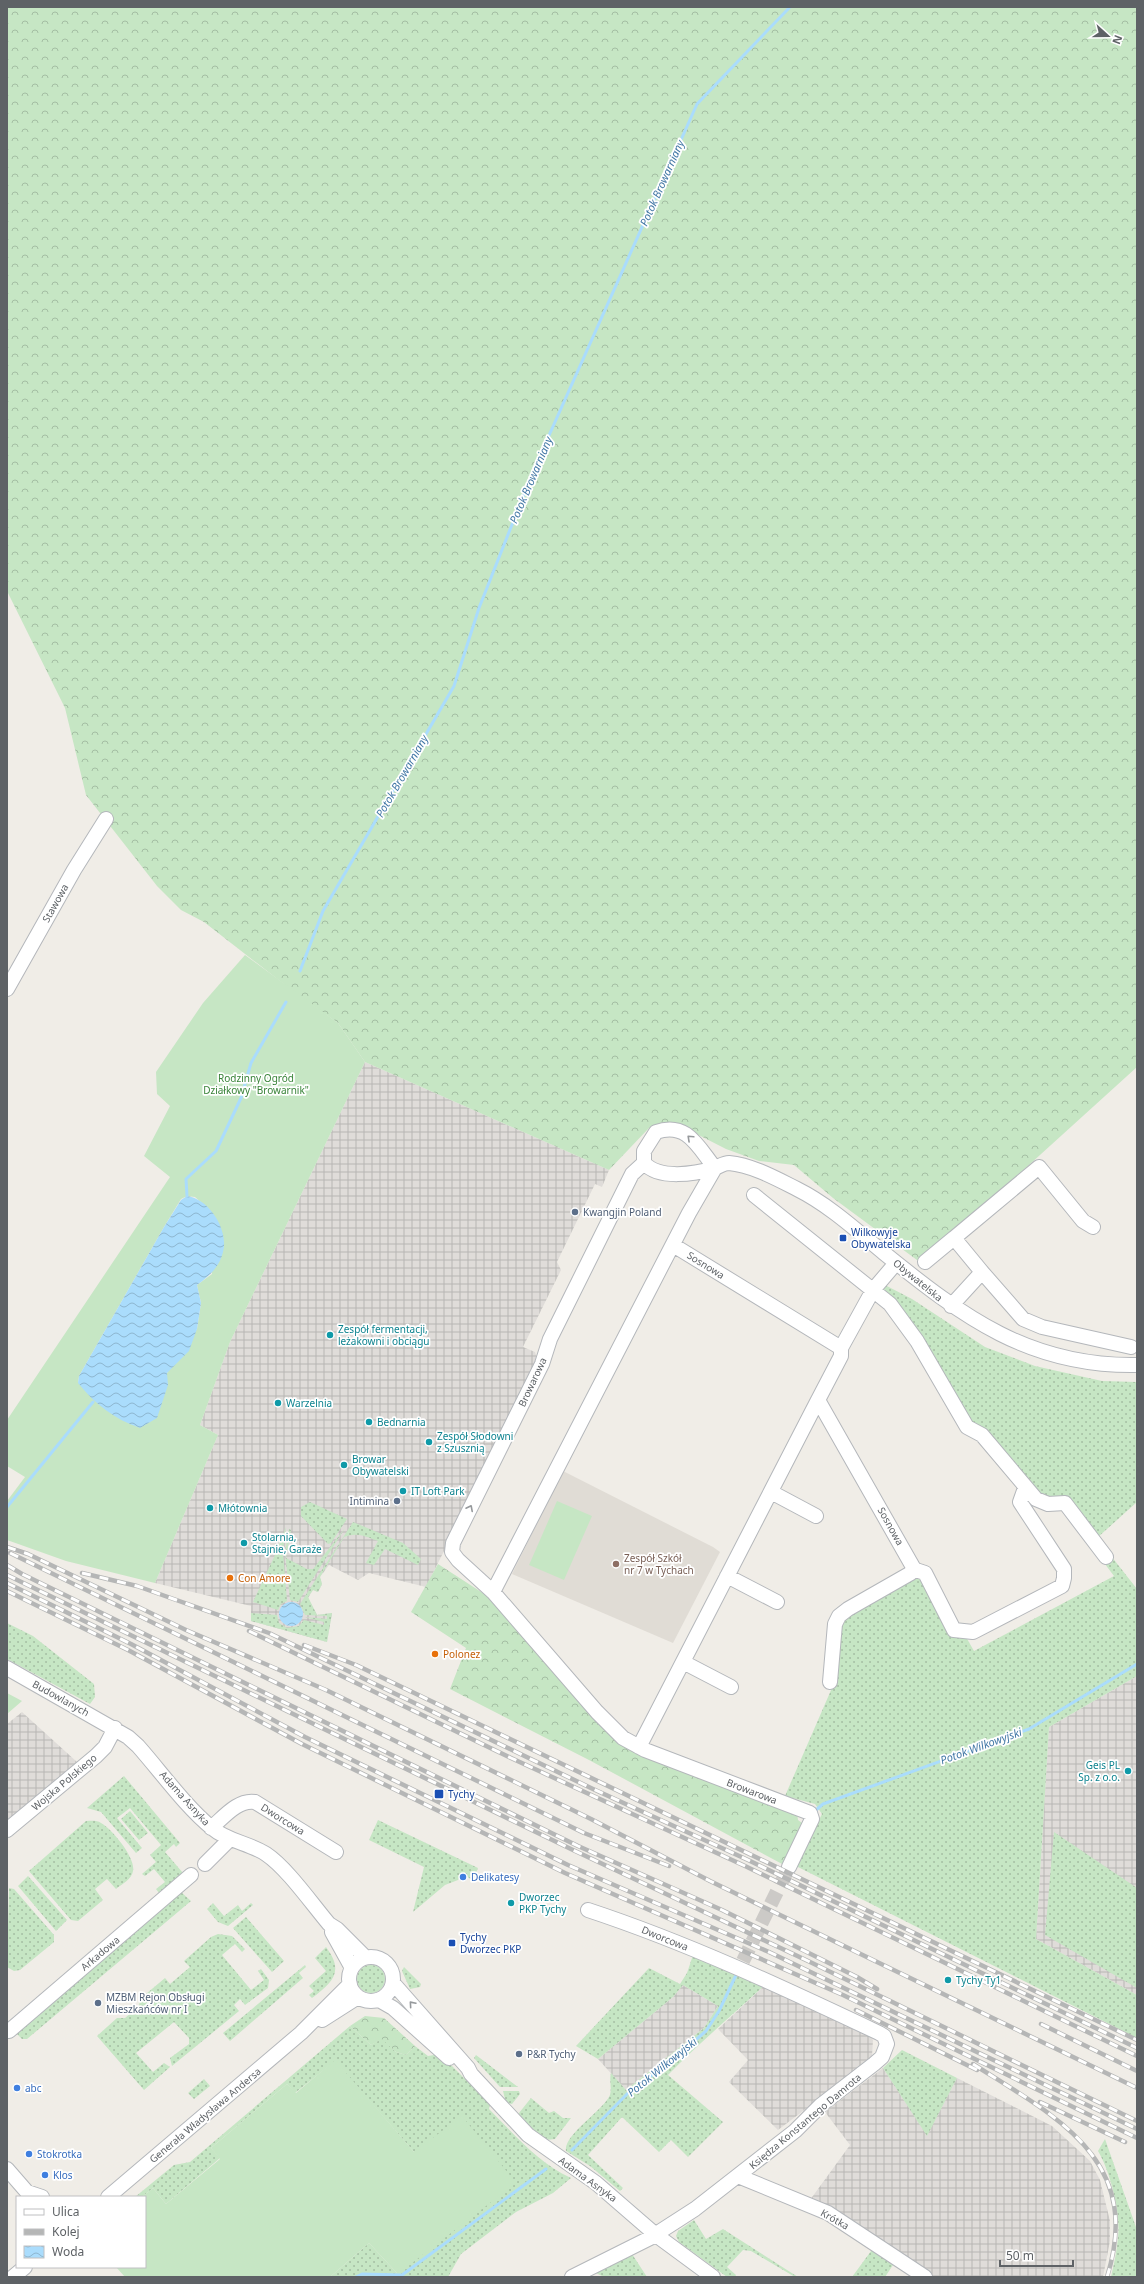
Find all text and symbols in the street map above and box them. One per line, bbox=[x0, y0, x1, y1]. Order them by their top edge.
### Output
north arrow bbox=[1088, 16, 1128, 56]
text: N bbox=[1109, 33, 1126, 47]
water label: Potok Browarniany bbox=[636, 137, 688, 228]
water label: Potok Browarniany bbox=[505, 433, 556, 525]
water label: Potok Browarniany bbox=[372, 731, 432, 820]
street label: Stawowa bbox=[39, 881, 71, 925]
park label: Rodzinny Ogród Działkowy "Browarnik" bbox=[203, 1071, 309, 1097]
one-way arrow bbox=[687, 1135, 695, 1143]
place label: Kwangjin Poland bbox=[583, 1205, 662, 1219]
marker: Kwangjin Poland bbox=[570, 1207, 580, 1217]
place label: Wilkowyje Obywatelska bbox=[851, 1225, 911, 1251]
marker: Wilkowyje Obywatelska bbox=[838, 1233, 848, 1243]
street label: Sosnowa bbox=[685, 1248, 727, 1282]
street label: Obywatelska bbox=[890, 1256, 946, 1304]
place label: Zespół fermentacji, leżakowni i obciągu bbox=[338, 1322, 430, 1348]
marker: Zespół fermentacji, leżakowni i obciągu bbox=[325, 1330, 335, 1340]
street label: Browarowa bbox=[514, 1355, 550, 1409]
place label: Warzelnia bbox=[286, 1396, 332, 1410]
marker: Warzelnia bbox=[273, 1398, 283, 1408]
place label: Bednarnia bbox=[377, 1415, 426, 1429]
marker: Bednarnia bbox=[364, 1417, 374, 1427]
place label: Zespół Słodowni z Szusznią bbox=[437, 1429, 513, 1455]
marker: Zespół Słodowni z Szusznią bbox=[424, 1437, 434, 1447]
place label: Browar Obywatelski bbox=[352, 1452, 409, 1478]
marker: Browar Obywatelski bbox=[339, 1460, 349, 1470]
place label: IT Loft Park bbox=[411, 1484, 465, 1498]
marker: IT Loft Park bbox=[398, 1486, 408, 1496]
place label: Intimina bbox=[350, 1494, 389, 1508]
marker: Intimina bbox=[392, 1496, 402, 1506]
place label: Młótownia bbox=[218, 1501, 267, 1515]
marker: Młótownia bbox=[205, 1503, 215, 1513]
one-way arrow bbox=[465, 1504, 473, 1512]
street label: Sosnowa bbox=[875, 1504, 907, 1548]
place label: Stolarnia, Stajnie, Garaże bbox=[252, 1530, 322, 1556]
marker: Stolarnia, Stajnie, Garaże bbox=[239, 1538, 249, 1548]
place label: Zespół Szkół nr 7 w Tychach bbox=[624, 1551, 694, 1577]
marker: Zespół Szkół nr 7 w Tychach bbox=[611, 1559, 621, 1569]
place label: Con Amore bbox=[238, 1571, 291, 1585]
marker: Con Amore bbox=[225, 1573, 235, 1583]
place label: Polonez bbox=[443, 1647, 480, 1661]
marker: Polonez bbox=[430, 1649, 440, 1659]
street label: Budowlanych bbox=[30, 1677, 92, 1719]
water label: Potok Wilkowyjski bbox=[938, 1724, 1024, 1767]
street label: Wojska Polskiego bbox=[28, 1751, 100, 1813]
place label: Geis PL Sp. z o.o. bbox=[1078, 1758, 1120, 1784]
marker: Geis PL Sp. z o.o. bbox=[1123, 1766, 1133, 1776]
street label: Adama Asnyka bbox=[157, 1768, 213, 1828]
street label: Browarowa bbox=[725, 1775, 779, 1807]
place label: Tychy bbox=[448, 1787, 475, 1801]
marker: Tychy bbox=[433, 1788, 445, 1800]
street label: Dworcowa bbox=[258, 1800, 308, 1838]
place label: Delikatesy bbox=[471, 1870, 520, 1884]
marker: Delikatesy bbox=[458, 1872, 468, 1882]
place label: Dworzec PKP Tychy bbox=[519, 1890, 567, 1916]
marker: Dworzec PKP Tychy bbox=[506, 1898, 516, 1908]
street label: Dworcowa bbox=[640, 1922, 690, 1954]
place label: Tychy Dworzec PKP bbox=[460, 1930, 521, 1956]
street label: Arkadowa bbox=[78, 1933, 122, 1973]
marker: Tychy Dworzec PKP bbox=[447, 1938, 457, 1948]
place label: Tychy Ty1 bbox=[956, 1973, 1001, 1987]
marker: Tychy Ty1 bbox=[943, 1975, 953, 1985]
place label: MZBM Rejon Obsługi Mieszkańców nr I bbox=[106, 1990, 204, 2016]
marker: MZBM Rejon Obsługi Mieszkańców nr I bbox=[93, 1998, 103, 2008]
one-way arrow bbox=[409, 2001, 417, 2009]
water label: Potok Wilkowyjski bbox=[624, 2034, 700, 2099]
place label: P&R Tychy bbox=[527, 2047, 577, 2061]
marker: P&R Tychy bbox=[514, 2049, 524, 2059]
street label: Generała Władysława Andersa bbox=[146, 2064, 264, 2166]
street label: Księdza Konstantego Damrota bbox=[746, 2070, 864, 2172]
place label: abc bbox=[25, 2081, 42, 2095]
marker: abc bbox=[12, 2083, 22, 2093]
place label: Stokrotka bbox=[37, 2147, 82, 2161]
marker: Stokrotka bbox=[24, 2149, 34, 2159]
street label: Adama Asnyka bbox=[556, 2153, 620, 2205]
place label: Klos bbox=[53, 2168, 73, 2182]
marker: Klos bbox=[40, 2170, 50, 2180]
legend bbox=[16, 2196, 146, 2268]
text: Ulica bbox=[52, 2203, 79, 2220]
street label: Krótka bbox=[818, 2205, 852, 2233]
text: Kolej bbox=[52, 2223, 80, 2240]
scale bar bbox=[1000, 2242, 1073, 2268]
text: Woda bbox=[52, 2243, 84, 2260]
text: 50 m bbox=[1006, 2247, 1034, 2264]

